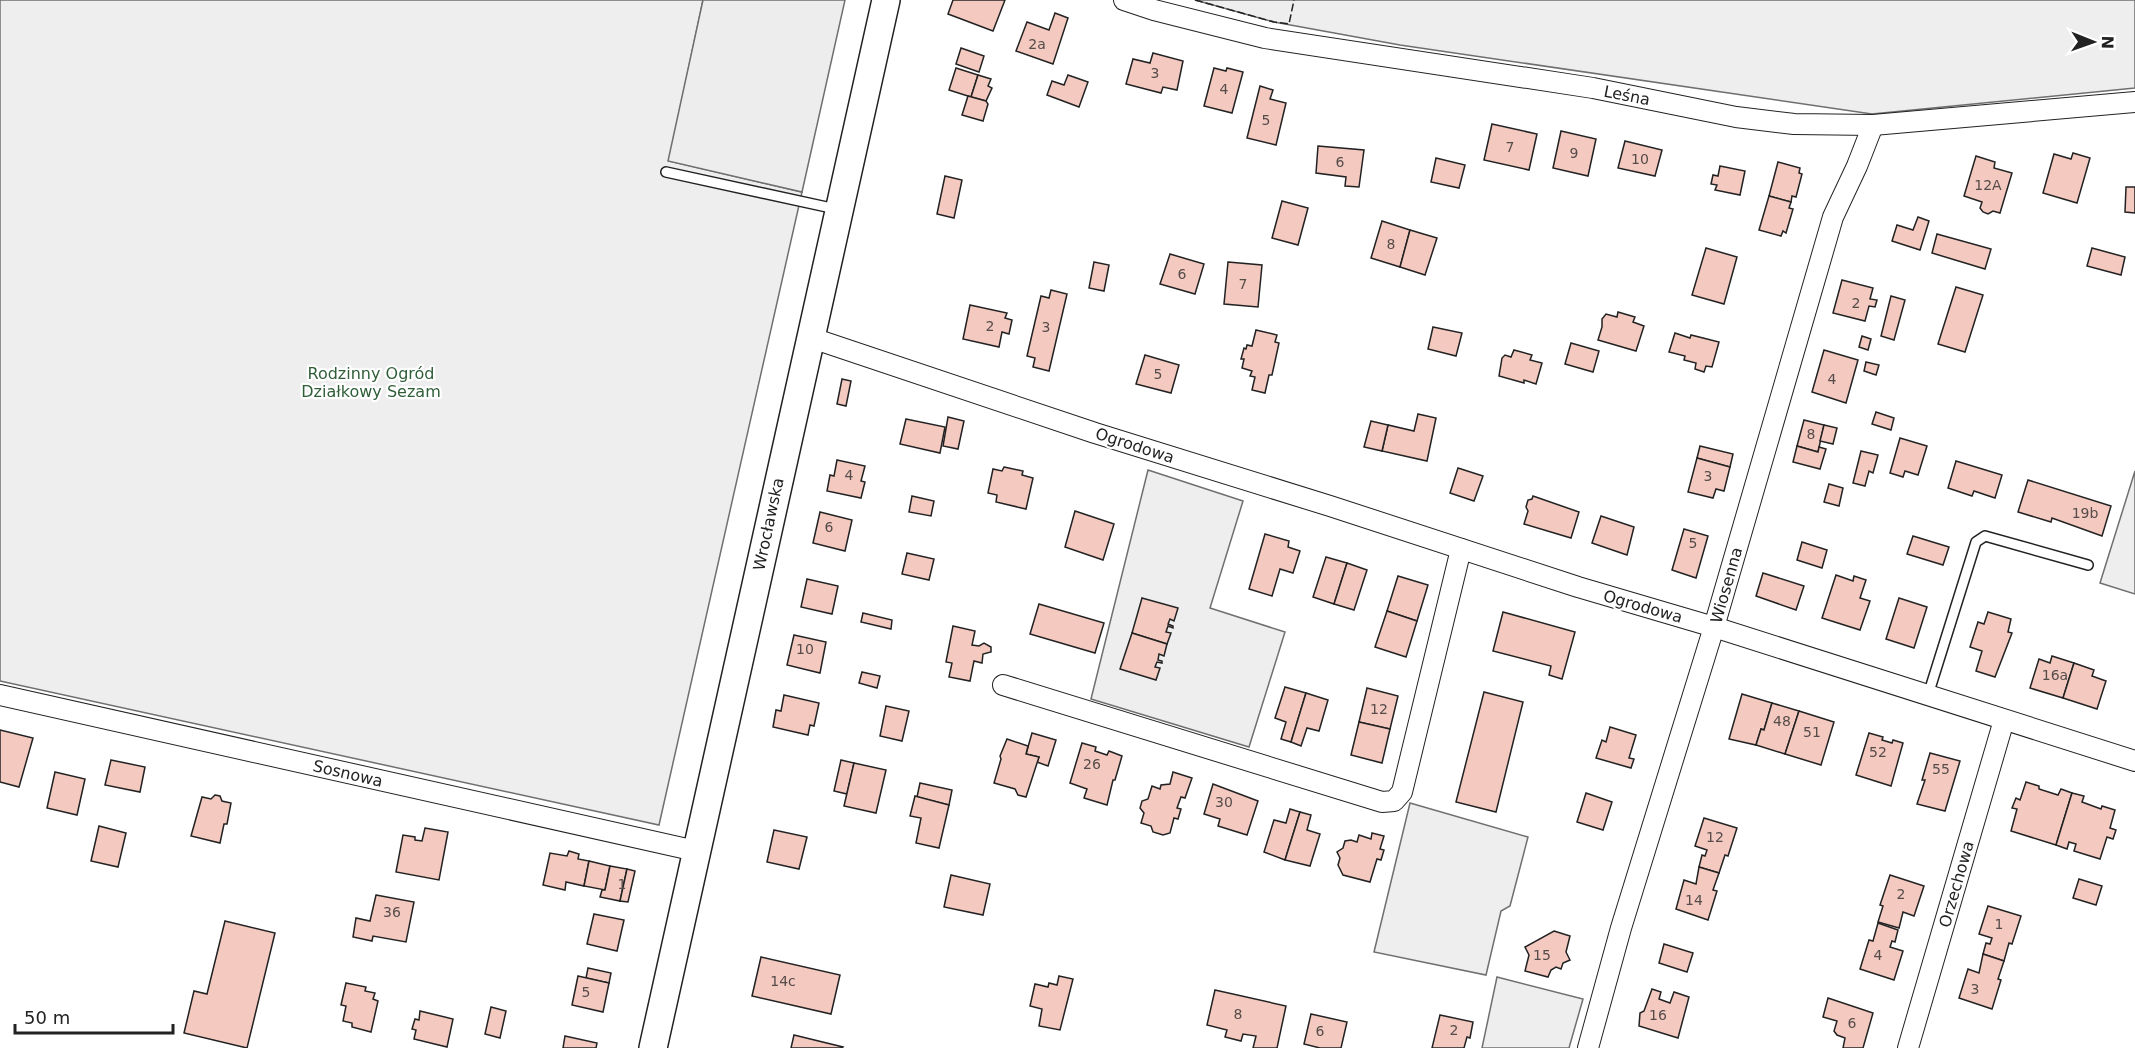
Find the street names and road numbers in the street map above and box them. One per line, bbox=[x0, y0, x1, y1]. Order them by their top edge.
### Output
street label: Leśna bbox=[1602, 82, 1652, 109]
street label: Ogrodowa bbox=[1093, 424, 1177, 467]
street label: Wrocławska bbox=[749, 476, 788, 572]
street label: Wiosenna bbox=[1707, 545, 1746, 625]
street label: Ogrodowa bbox=[1601, 586, 1685, 627]
street label: Sosnowa bbox=[311, 756, 385, 791]
street label: Orzechowa bbox=[1935, 839, 1978, 930]

